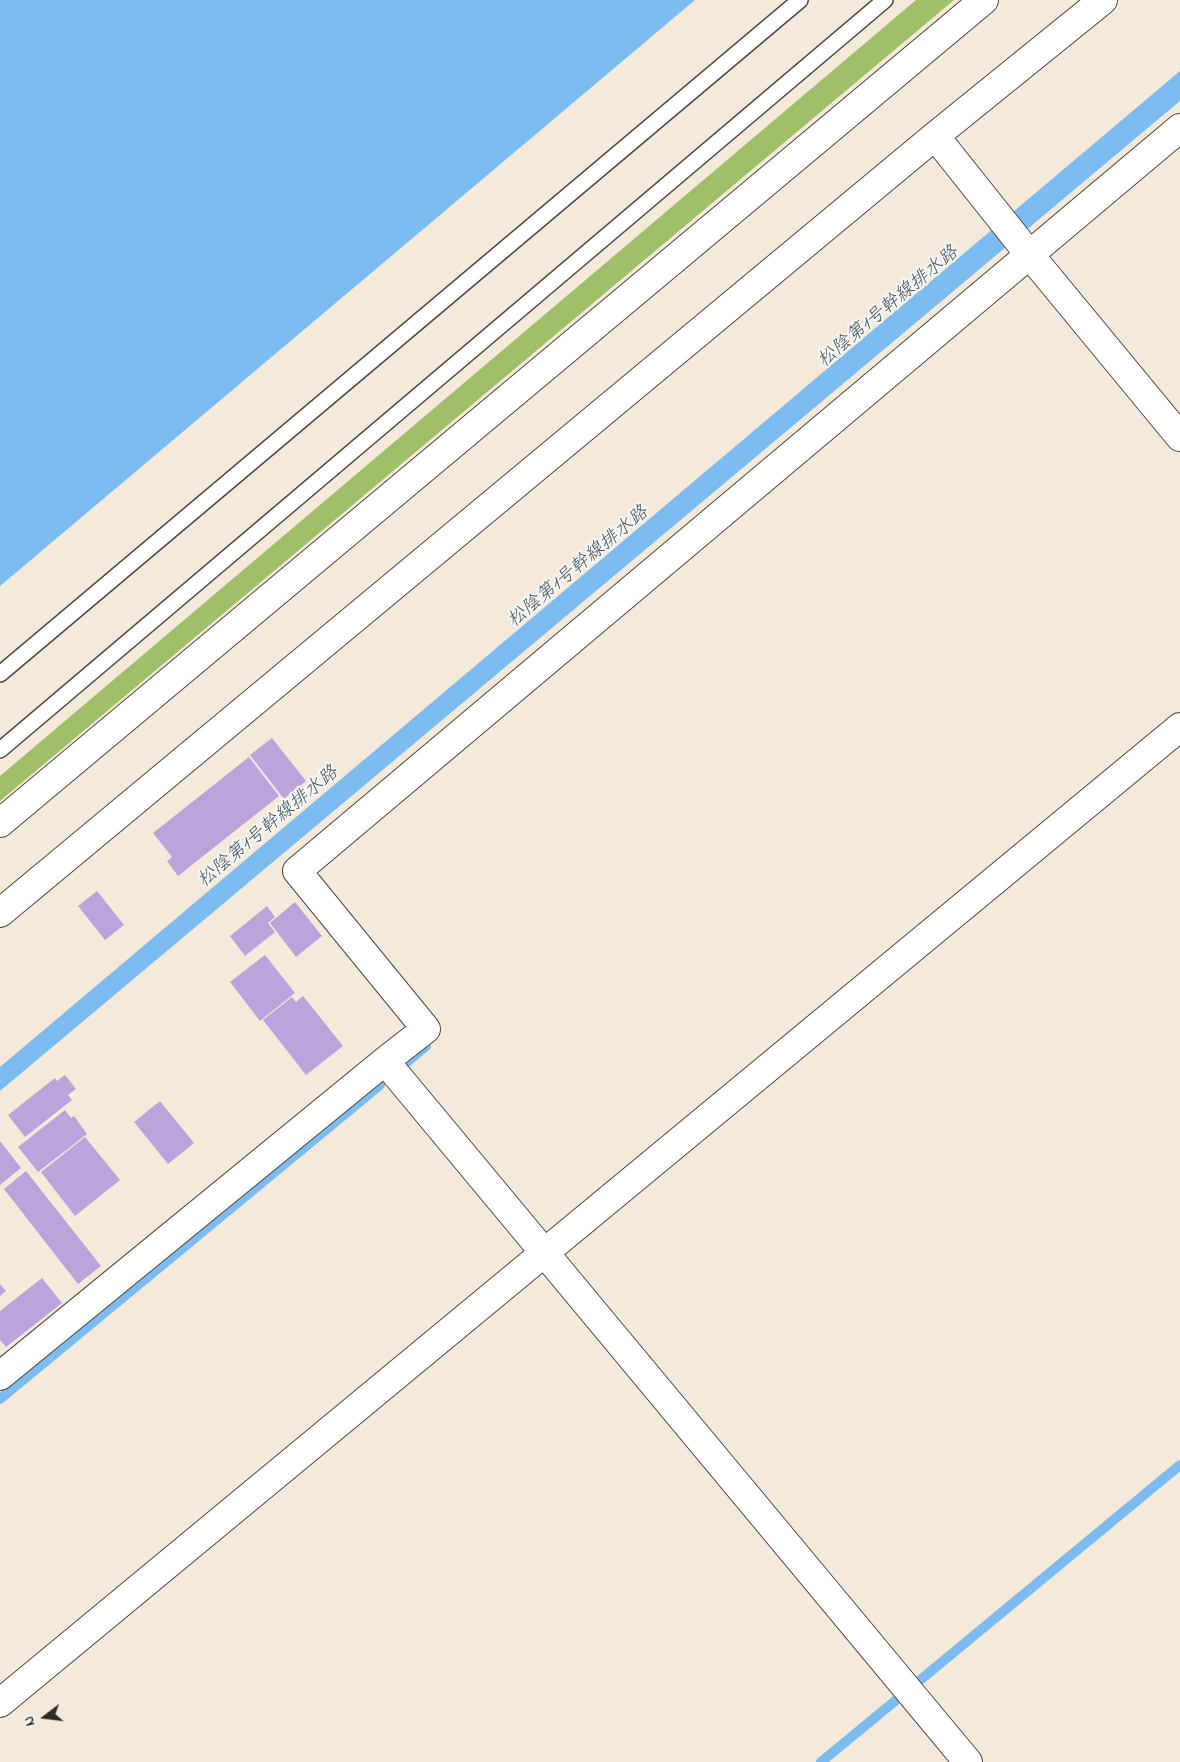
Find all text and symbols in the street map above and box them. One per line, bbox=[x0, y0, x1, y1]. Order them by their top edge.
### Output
water label: 松陰第1号幹線排水路 bbox=[814, 242, 964, 374]
water label: 松陰第1号幹線排水路 bbox=[504, 502, 654, 634]
water label: 松陰第1号幹線排水路 bbox=[194, 762, 344, 894]
north arrow bbox=[20, 1692, 70, 1742]
text: N bbox=[19, 1714, 41, 1728]

